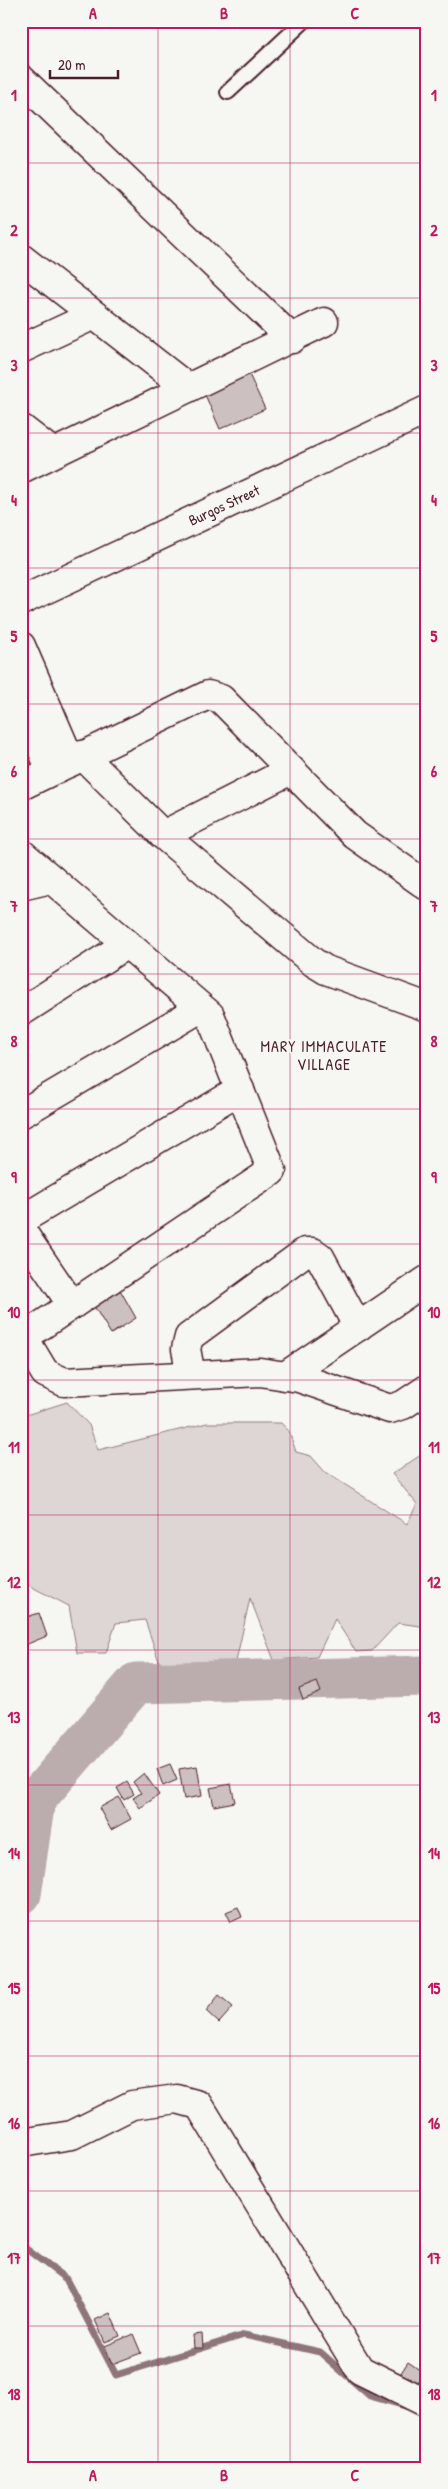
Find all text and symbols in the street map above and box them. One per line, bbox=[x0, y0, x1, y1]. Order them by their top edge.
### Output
text: A bbox=[89, 2, 97, 24]
text: B bbox=[220, 2, 228, 24]
text: C bbox=[351, 2, 360, 24]
scale bar bbox=[50, 48, 118, 80]
text: 20 m bbox=[58, 54, 85, 75]
text: 1 bbox=[11, 84, 17, 106]
text: 1 bbox=[431, 84, 437, 106]
text: 2 bbox=[10, 219, 18, 241]
text: 2 bbox=[430, 219, 438, 241]
text: 3 bbox=[10, 354, 18, 376]
text: 3 bbox=[430, 354, 438, 376]
street label: Burgos Street bbox=[185, 479, 264, 531]
text: 4 bbox=[11, 489, 17, 511]
text: 4 bbox=[431, 489, 437, 511]
text: 5 bbox=[11, 625, 18, 647]
text: 5 bbox=[431, 625, 438, 647]
text: 6 bbox=[11, 760, 18, 782]
text: 6 bbox=[431, 760, 438, 782]
text: 7 bbox=[9, 895, 18, 917]
text: 7 bbox=[429, 895, 438, 917]
text: 8 bbox=[11, 1030, 18, 1052]
text: 8 bbox=[431, 1030, 438, 1052]
district label: MARY IMMACULATE VILLAGE bbox=[261, 1035, 387, 1075]
text: 9 bbox=[11, 1166, 17, 1188]
text: 9 bbox=[431, 1166, 437, 1188]
text: 10 bbox=[8, 1301, 20, 1323]
text: 10 bbox=[428, 1301, 440, 1323]
text: 11 bbox=[8, 1436, 20, 1458]
text: 11 bbox=[428, 1436, 440, 1458]
text: 12 bbox=[7, 1571, 21, 1593]
text: 12 bbox=[427, 1571, 441, 1593]
text: 13 bbox=[8, 1706, 20, 1728]
text: 13 bbox=[428, 1706, 440, 1728]
text: 14 bbox=[8, 1842, 20, 1864]
text: 14 bbox=[428, 1842, 440, 1864]
text: 15 bbox=[8, 1977, 21, 1999]
text: 15 bbox=[428, 1977, 441, 1999]
text: 16 bbox=[8, 2112, 21, 2134]
text: 16 bbox=[428, 2112, 441, 2134]
text: 17 bbox=[7, 2247, 21, 2269]
text: 17 bbox=[427, 2247, 441, 2269]
text: 18 bbox=[8, 2383, 20, 2405]
text: 18 bbox=[428, 2383, 440, 2405]
text: A bbox=[89, 2464, 97, 2486]
text: B bbox=[220, 2464, 228, 2486]
text: C bbox=[351, 2464, 360, 2486]

